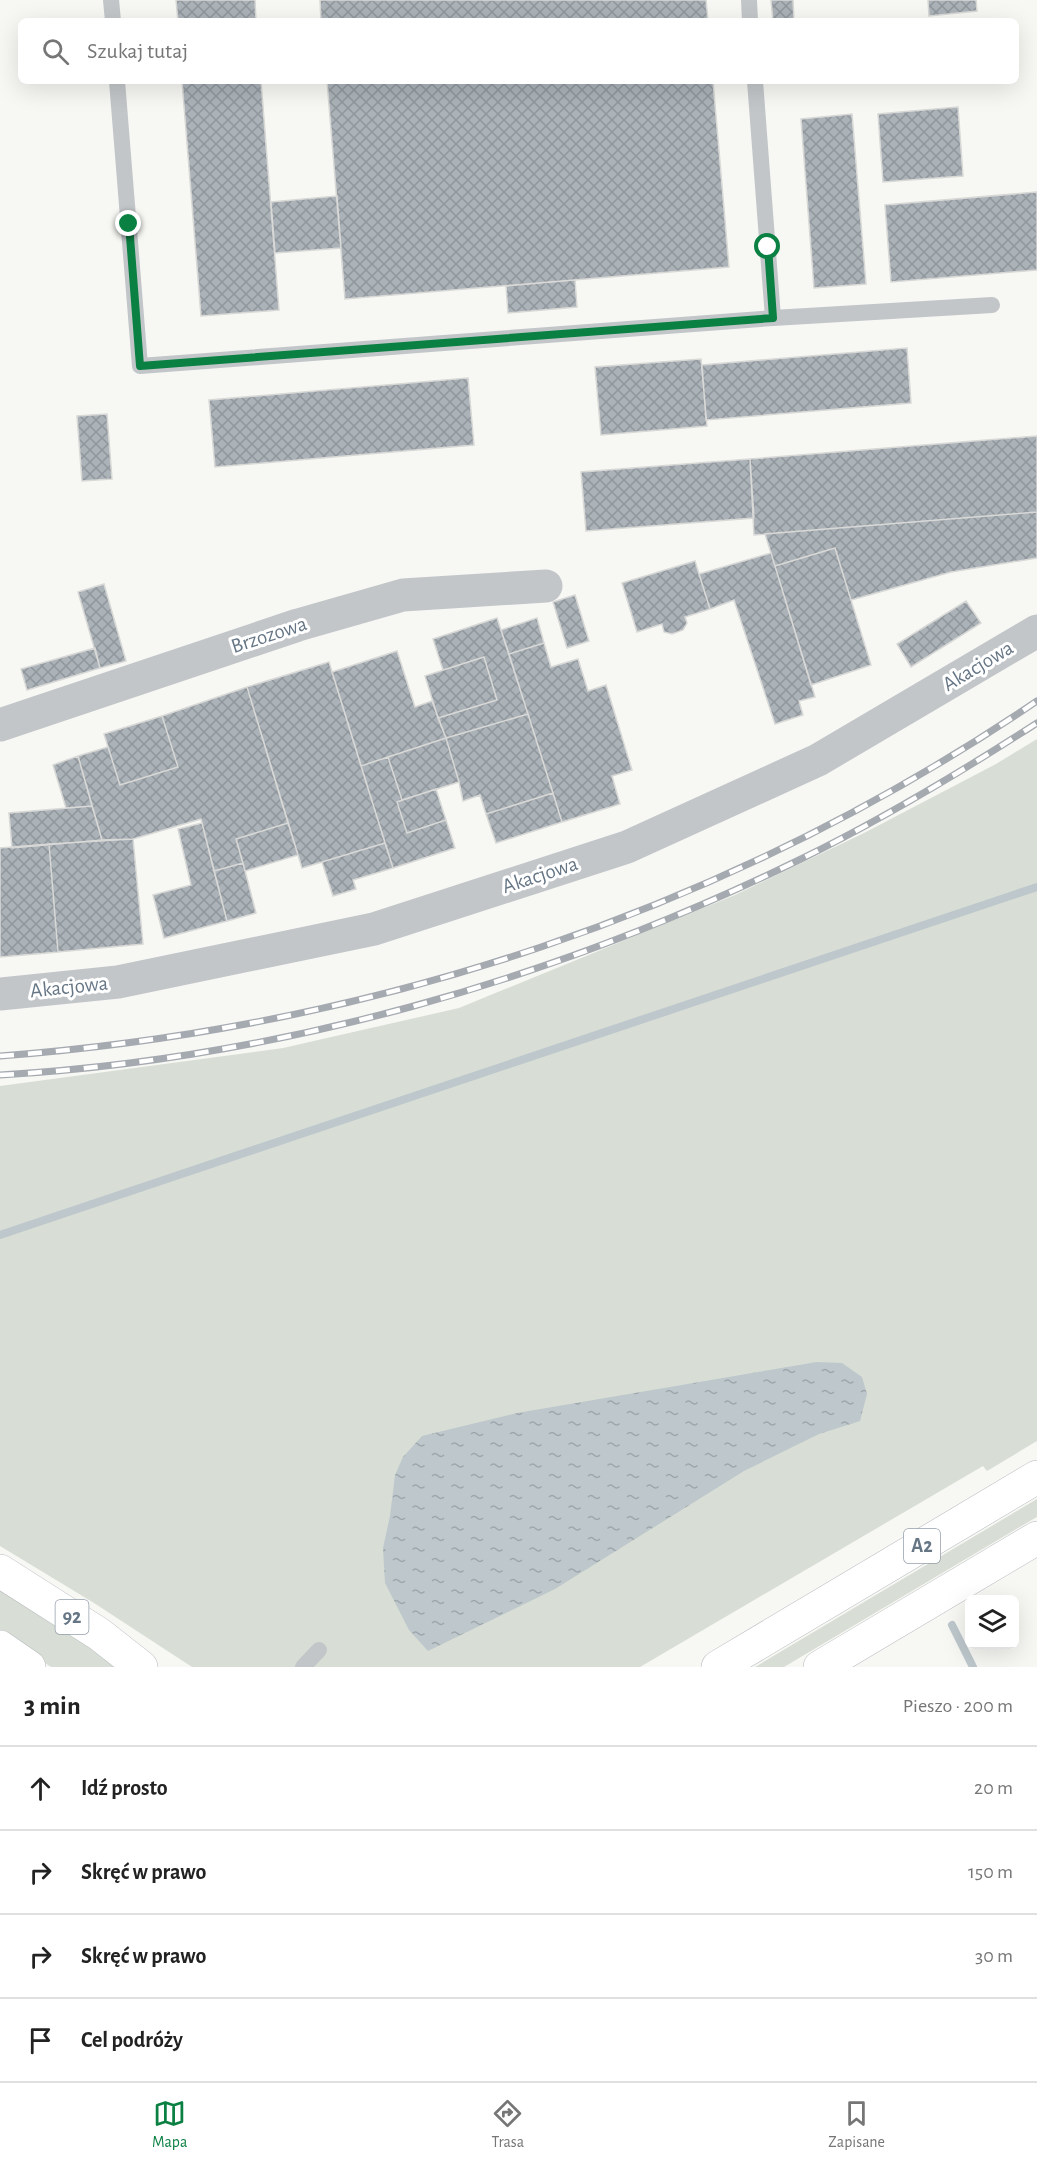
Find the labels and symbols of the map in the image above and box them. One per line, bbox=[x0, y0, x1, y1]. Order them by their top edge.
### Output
route end bbox=[115, 210, 141, 236]
route start bbox=[754, 233, 780, 259]
street label: Brzozowa bbox=[229, 613, 310, 657]
street label: Akacjowa bbox=[939, 637, 1017, 695]
street label: Akacjowa bbox=[500, 853, 581, 897]
street label: Akacjowa bbox=[29, 972, 109, 1002]
road number: A2 bbox=[904, 1529, 940, 1563]
road number: 92 bbox=[56, 1600, 88, 1634]

